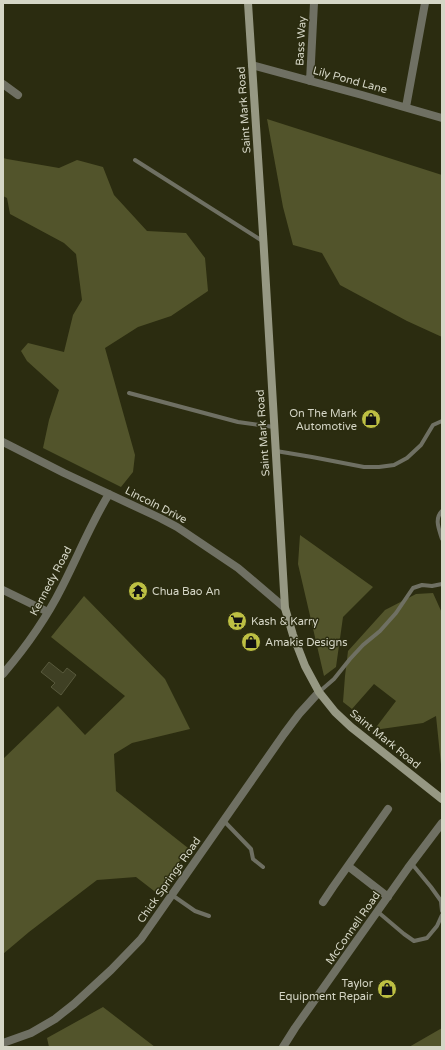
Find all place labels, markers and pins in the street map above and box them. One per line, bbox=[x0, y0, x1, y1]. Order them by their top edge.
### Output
place label: On The Mark Automotive bbox=[289, 407, 357, 433]
shop icon: On The Mark Automotive bbox=[360, 408, 382, 430]
temple icon: Chua Bao An bbox=[127, 580, 149, 602]
place label: Chua Bao An bbox=[152, 585, 220, 598]
supermarket icon: Kash & Karry bbox=[226, 610, 248, 632]
place label: Kash & Karry bbox=[251, 615, 318, 628]
shop icon: Amakis Designs bbox=[240, 631, 262, 653]
place label: Amakis Designs bbox=[265, 636, 348, 649]
place label: Taylor Equipment Repair bbox=[279, 977, 374, 1003]
shop icon: Taylor Equipment Repair bbox=[376, 978, 398, 1000]

